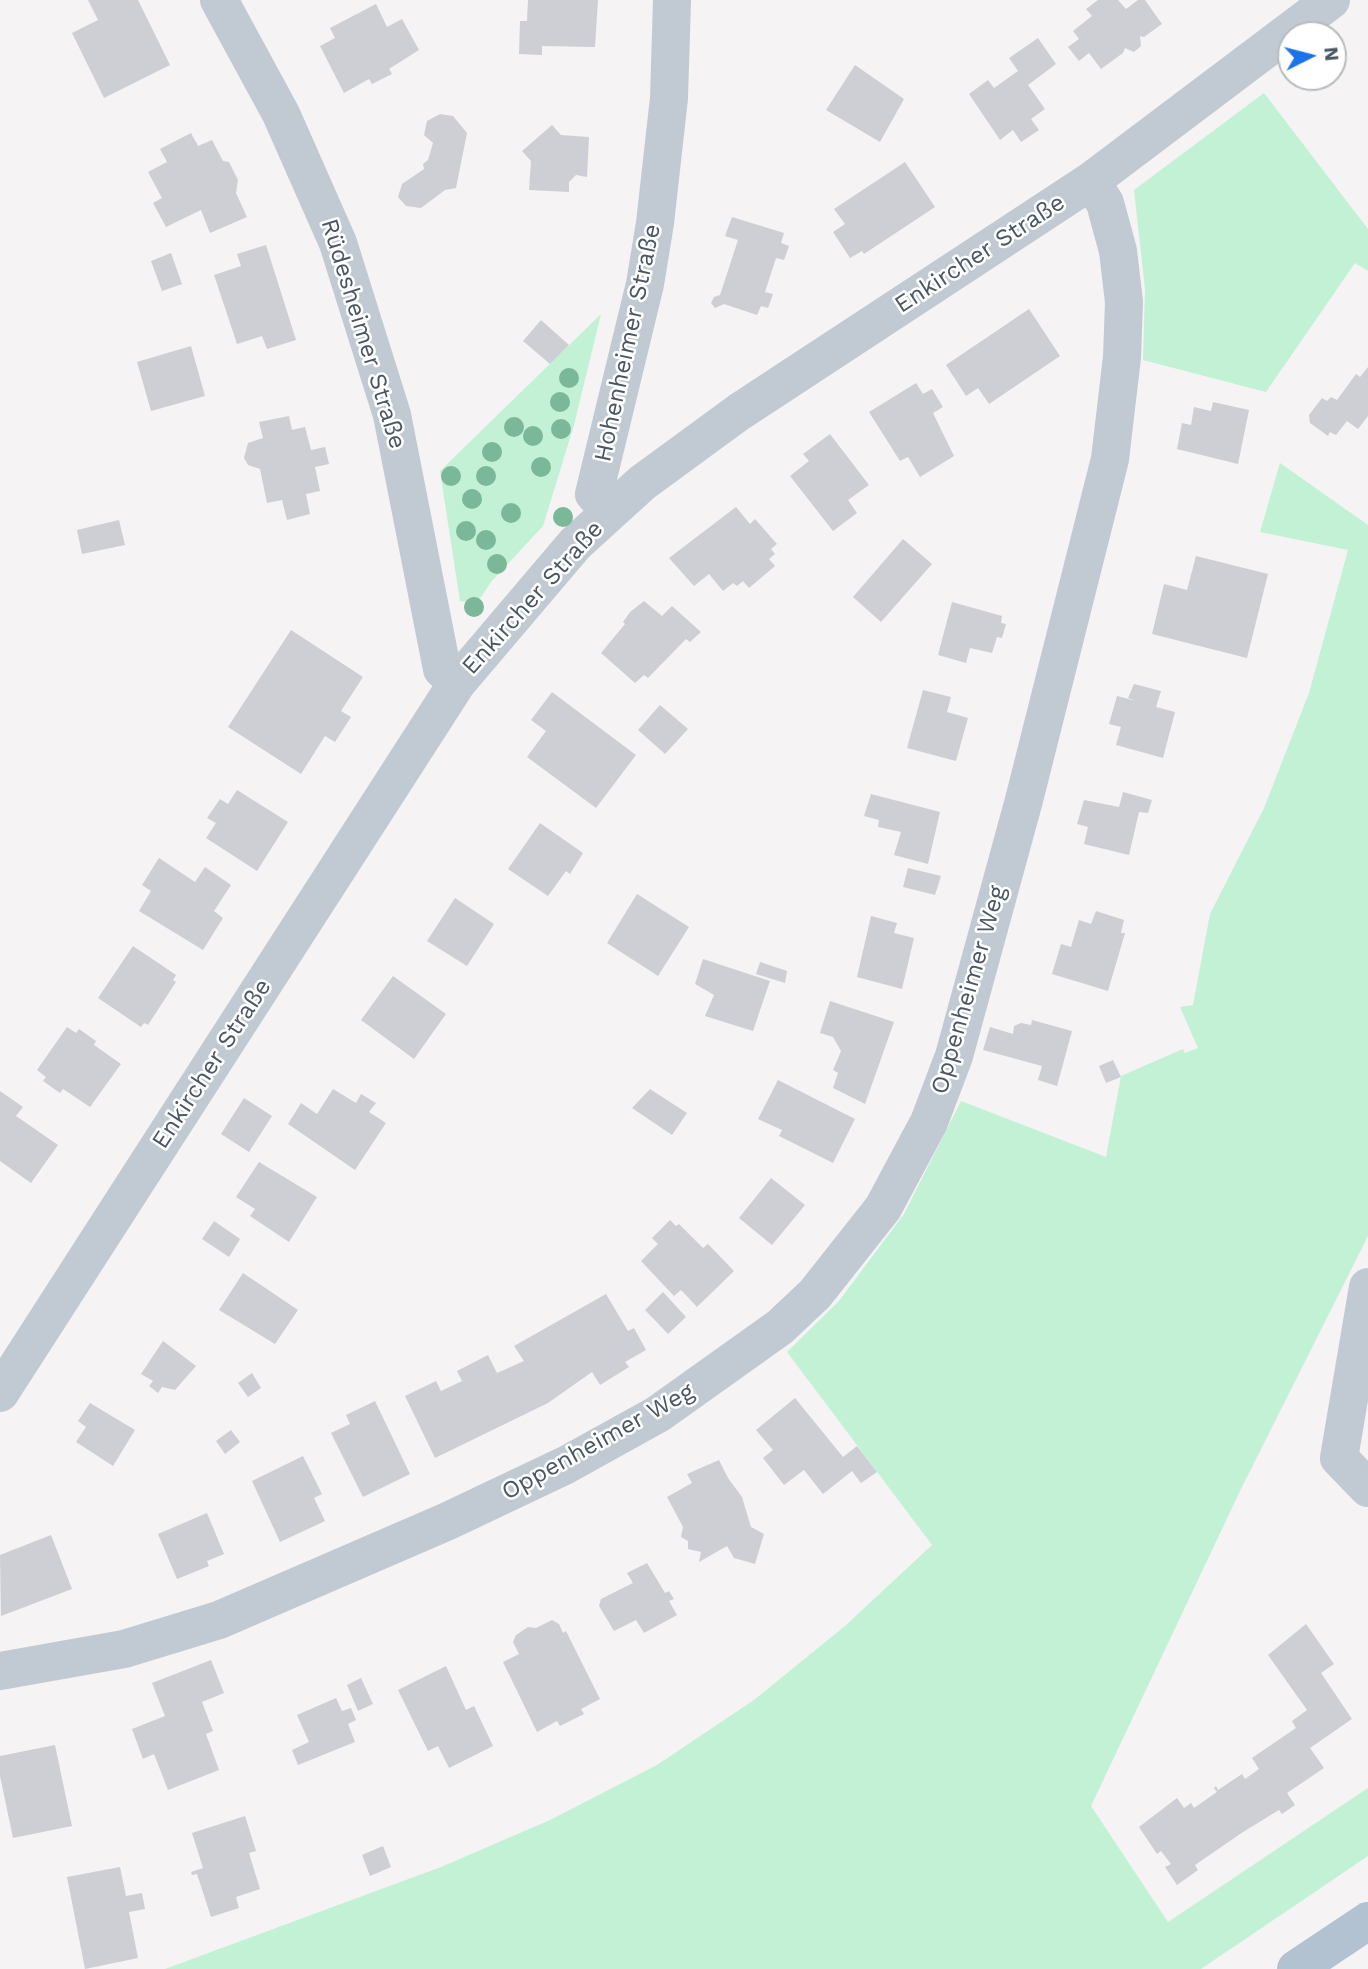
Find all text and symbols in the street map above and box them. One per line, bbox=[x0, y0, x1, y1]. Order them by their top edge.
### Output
north arrow bbox=[1277, 21, 1347, 91]
text: N bbox=[1319, 46, 1344, 62]
street label: Enkircher Straße bbox=[890, 188, 1070, 320]
street label: Rüdesheimer Straße bbox=[314, 216, 412, 452]
street label: Hohenheimer Straße bbox=[589, 222, 667, 464]
street label: Enkircher Straße bbox=[456, 515, 610, 681]
street label: Oppenheimer Weg bbox=[925, 883, 1013, 1097]
street label: Enkircher Straße bbox=[146, 974, 278, 1154]
street label: Oppenheimer Weg bbox=[497, 1377, 699, 1507]

